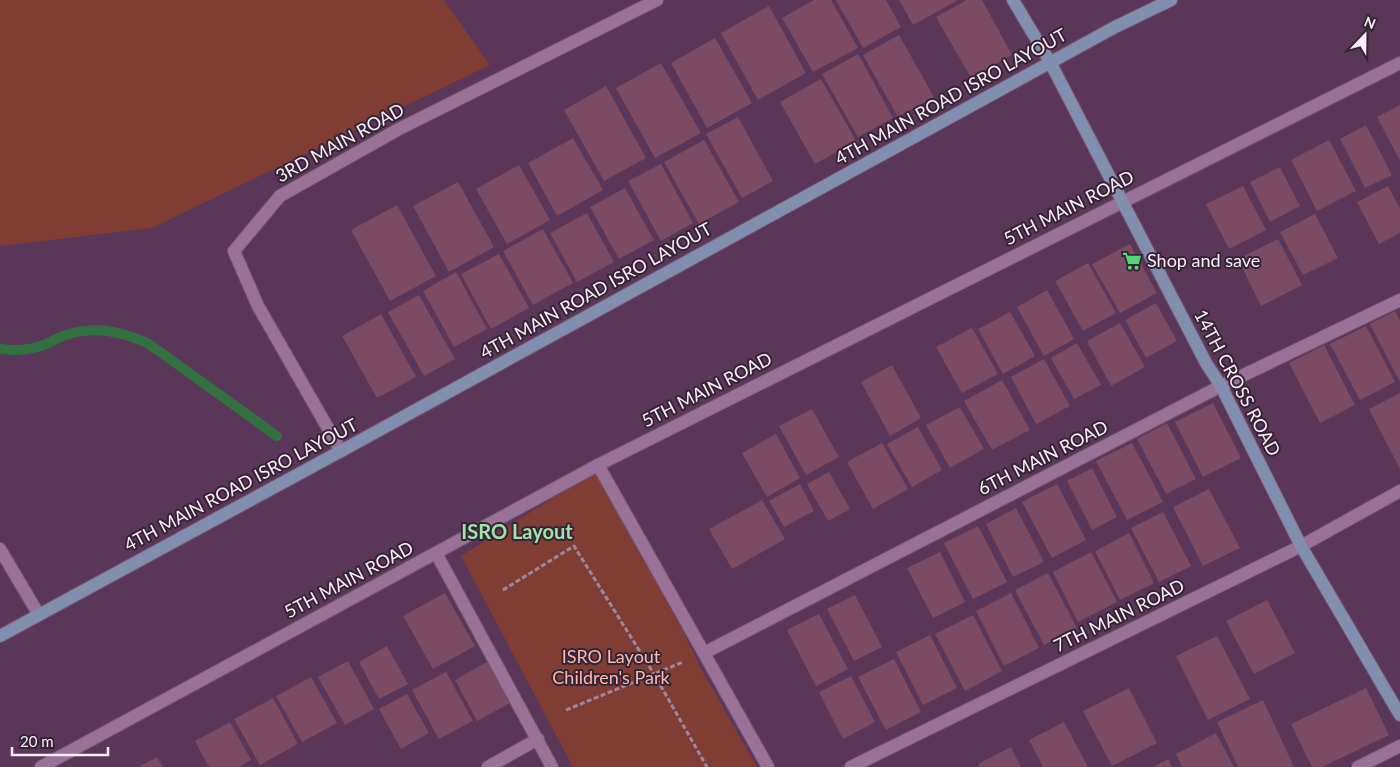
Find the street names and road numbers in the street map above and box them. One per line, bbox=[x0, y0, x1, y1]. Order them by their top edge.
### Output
street label: 4TH MAIN ROAD ISRO LAYOUT bbox=[831, 23, 1070, 169]
street label: 3RD MAIN ROAD bbox=[271, 98, 408, 187]
street label: 5TH MAIN ROAD bbox=[1000, 165, 1137, 249]
street label: 4TH MAIN ROAD ISRO LAYOUT bbox=[476, 217, 715, 363]
street label: 14TH CROSS ROAD bbox=[1190, 306, 1286, 460]
street label: 5TH MAIN ROAD bbox=[638, 347, 775, 431]
street label: 4TH MAIN ROAD ISRO LAYOUT bbox=[120, 413, 361, 555]
street label: 6TH MAIN ROAD bbox=[974, 415, 1111, 499]
street label: 5TH MAIN ROAD bbox=[280, 536, 417, 622]
street label: 7TH MAIN ROAD bbox=[1050, 574, 1188, 656]

